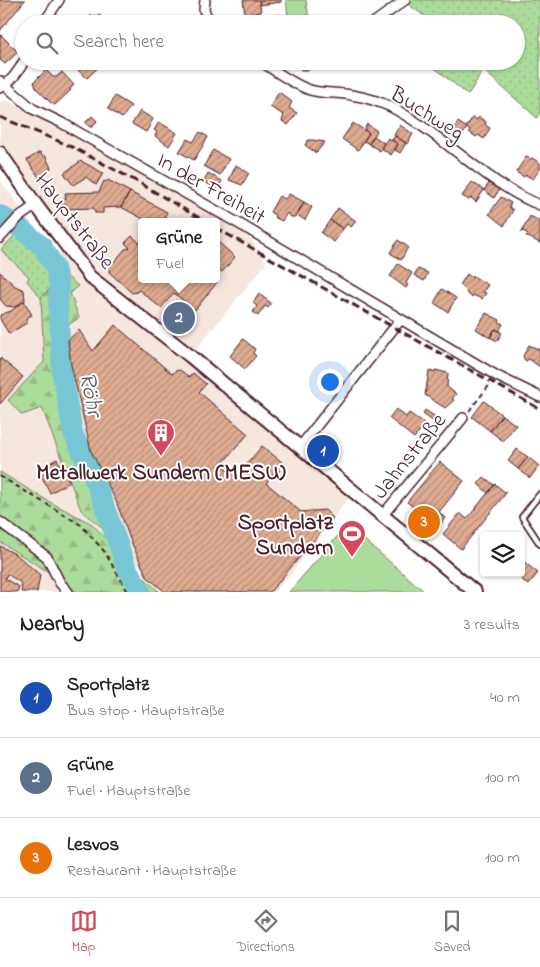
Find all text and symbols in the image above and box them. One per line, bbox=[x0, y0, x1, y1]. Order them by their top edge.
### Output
search box bbox=[15, 15, 525, 70]
icon: search bbox=[33, 29, 61, 57]
text: Search here bbox=[73, 29, 164, 56]
street label: Buchweg bbox=[382, 79, 470, 151]
street label: In der Freiheit bbox=[150, 146, 271, 234]
street label: Hauptstraße bbox=[26, 167, 122, 277]
popup bbox=[138, 218, 220, 283]
text: Grüne bbox=[156, 225, 202, 252]
text: Fuel bbox=[156, 252, 184, 276]
pin: 2 bbox=[163, 299, 195, 337]
your location bbox=[317, 369, 343, 395]
water label: Röhr bbox=[68, 370, 111, 422]
street label: Jahnstraße bbox=[366, 407, 455, 507]
building icon: Metallwerk Sundern (MESU) bbox=[146, 418, 176, 457]
pin: 1 bbox=[307, 432, 339, 470]
place label: Metallwerk Sundern (MESU) bbox=[36, 458, 286, 490]
pin: 3 bbox=[408, 503, 440, 541]
place label: Sportplatz Sundern bbox=[238, 508, 334, 565]
sports icon: Sportplatz Sundern bbox=[337, 519, 367, 558]
map controls bbox=[480, 532, 525, 577]
button: layers bbox=[480, 532, 525, 577]
text: Nearby bbox=[20, 610, 84, 640]
text: 3 results bbox=[464, 613, 520, 637]
text: Sportplatz bbox=[67, 672, 149, 699]
text: 1 bbox=[33, 686, 39, 710]
text: 40 m bbox=[490, 686, 520, 710]
text: Bus stop · Hauptstraße bbox=[67, 699, 225, 723]
text: Grüne bbox=[67, 752, 114, 779]
text: 2 bbox=[32, 766, 40, 790]
text: 100 m bbox=[485, 766, 520, 790]
text: Fuel · Hauptstraße bbox=[67, 779, 190, 803]
text: Lesvos bbox=[67, 832, 119, 859]
text: 3 bbox=[33, 846, 39, 870]
text: 100 m bbox=[485, 846, 520, 870]
text: Restaurant · Hauptstraße bbox=[67, 859, 236, 883]
tab: Map bbox=[70, 907, 98, 958]
tab: Directions bbox=[237, 907, 295, 958]
tab: Saved bbox=[434, 907, 470, 958]

